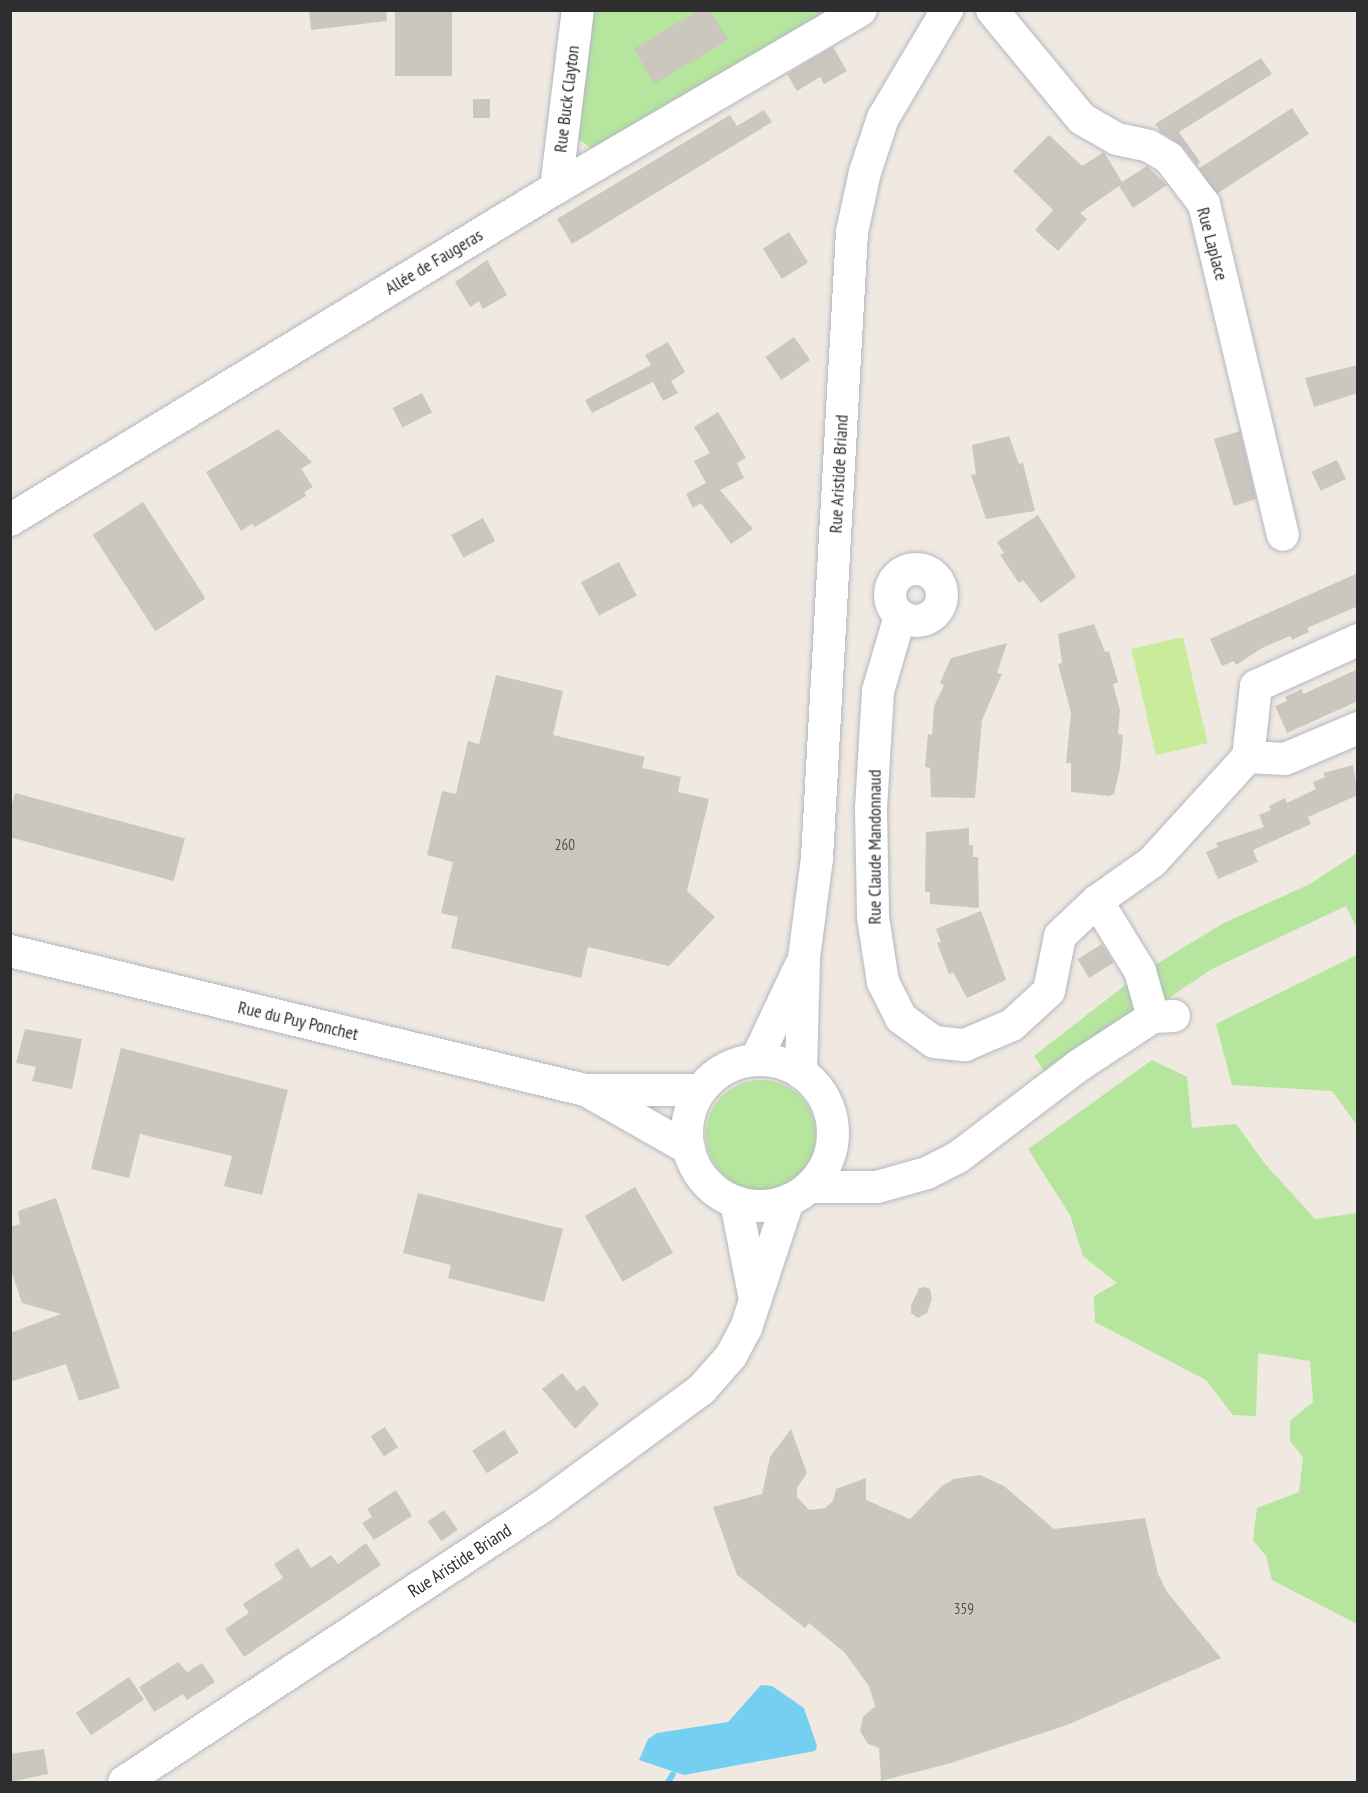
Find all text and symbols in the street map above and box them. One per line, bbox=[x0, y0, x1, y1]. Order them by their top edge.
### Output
street label: Rue Buck Clayton bbox=[550, 44, 584, 154]
street label: Rue Laplace bbox=[1192, 205, 1232, 283]
street label: Allée de Faugeras bbox=[381, 224, 487, 300]
street label: Rue Aristide Briand bbox=[825, 414, 853, 534]
street label: Rue Claude Mandonnaud bbox=[864, 770, 886, 924]
house number: 260 bbox=[555, 836, 575, 854]
street label: Rue du Puy Ponchet bbox=[236, 997, 360, 1045]
street label: Rue Aristide Briand bbox=[404, 1519, 516, 1603]
house number: 359 bbox=[954, 1600, 974, 1618]

